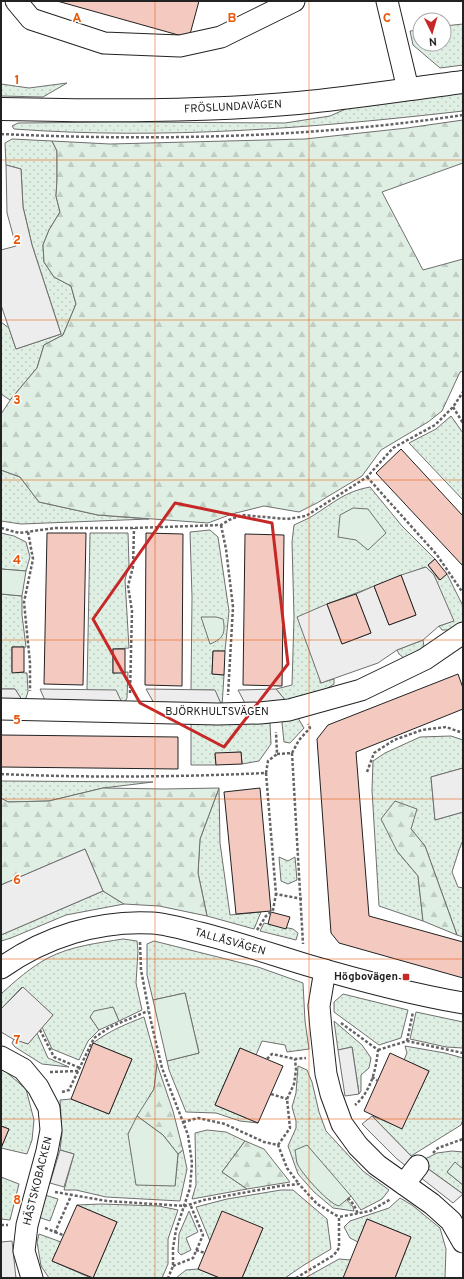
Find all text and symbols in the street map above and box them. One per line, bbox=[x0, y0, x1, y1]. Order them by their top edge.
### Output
text: A bbox=[72, 11, 82, 27]
text: B bbox=[228, 11, 237, 27]
text: C bbox=[383, 11, 391, 27]
north arrow bbox=[412, 12, 452, 52]
text: N bbox=[428, 34, 437, 48]
text: 1 bbox=[14, 73, 20, 89]
street label: FRÖSLUNDAVÄGEN bbox=[184, 96, 282, 117]
text: 2 bbox=[13, 233, 21, 249]
text: 3 bbox=[13, 393, 21, 409]
text: 4 bbox=[13, 553, 21, 569]
street label: BJÖRKHULTSVÄGEN bbox=[165, 704, 269, 719]
text: 5 bbox=[13, 713, 21, 729]
text: 6 bbox=[13, 873, 21, 889]
street label: TALLÅSVÄGEN bbox=[193, 924, 267, 959]
place label: Högbovägen bbox=[334, 970, 398, 984]
marker: Högbovägen bbox=[401, 972, 411, 982]
text: 7 bbox=[14, 1033, 21, 1049]
street label: HÄSTSKOBACKEN bbox=[19, 1135, 56, 1227]
text: 8 bbox=[13, 1193, 21, 1209]

